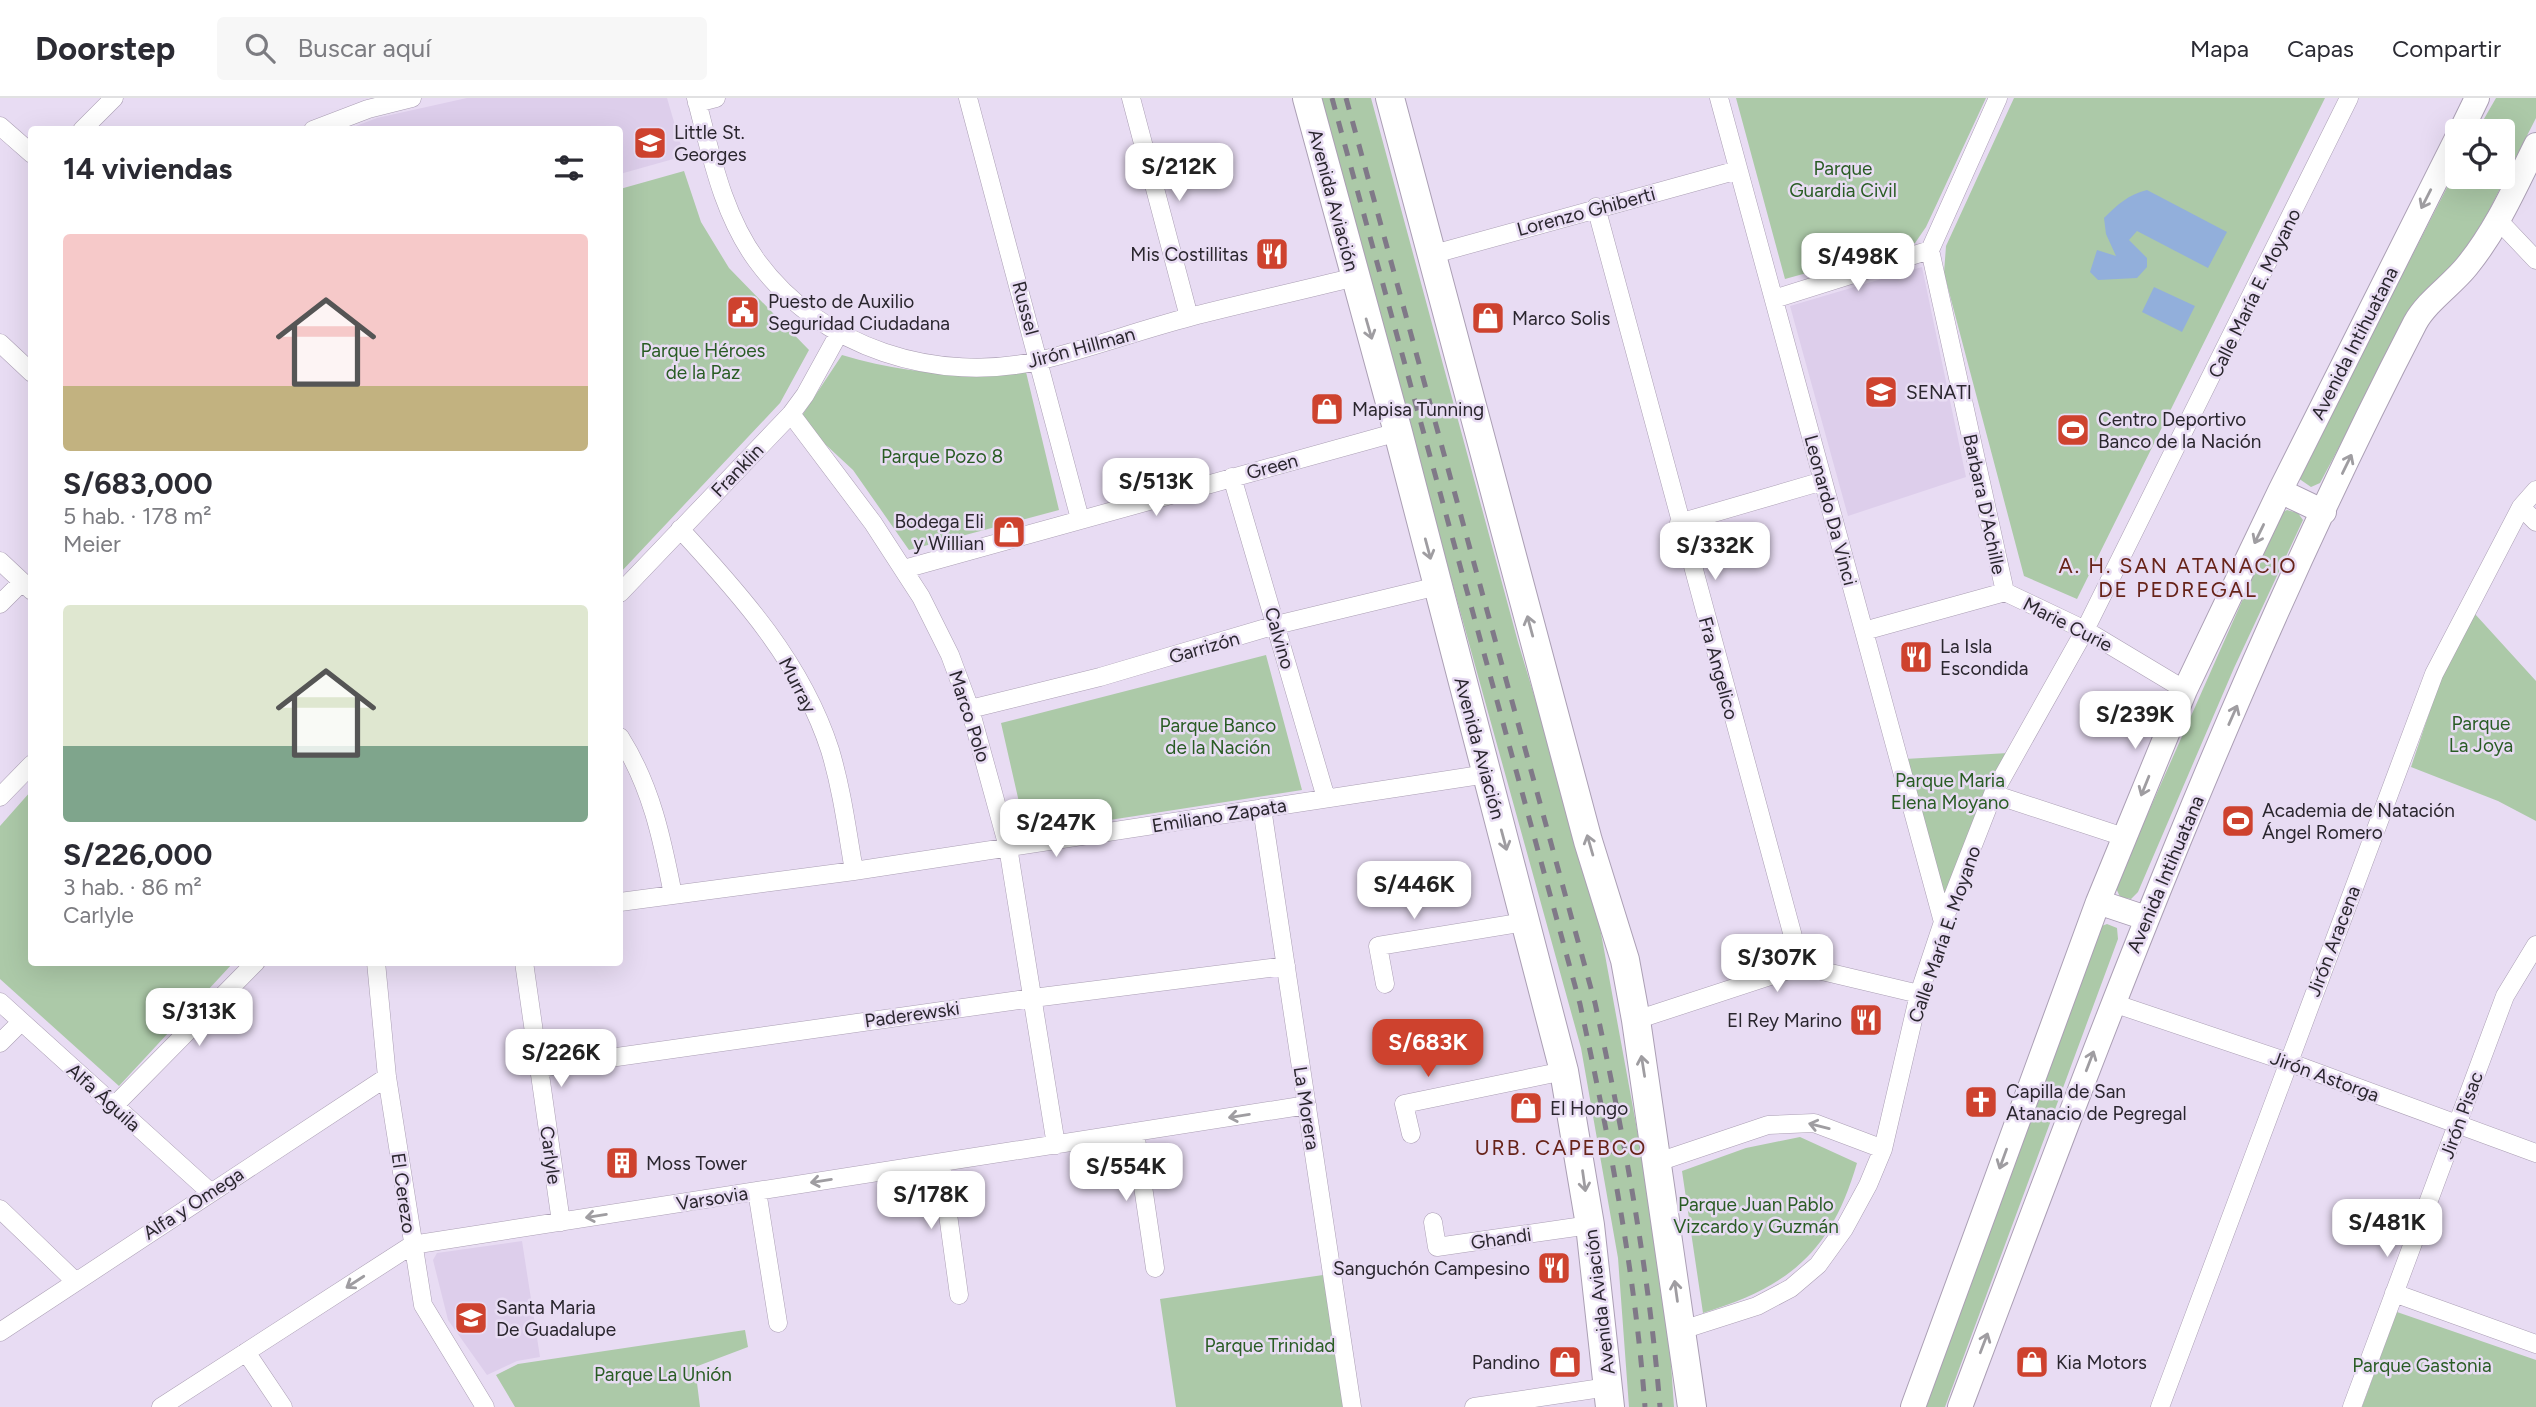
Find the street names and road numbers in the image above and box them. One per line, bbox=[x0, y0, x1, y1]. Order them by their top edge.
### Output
street label: Avenida Aviación bbox=[1303, 127, 1364, 274]
street label: Lorenzo Ghiberti bbox=[1514, 182, 1658, 241]
street label: Calle María E. Moyano bbox=[2203, 205, 2305, 382]
street label: Avenida Intihuatana bbox=[2306, 263, 2403, 424]
street label: Russel bbox=[1007, 279, 1044, 338]
street label: Jirón Hillman bbox=[1025, 322, 1137, 373]
street label: Leonardo Da Vinci bbox=[1799, 432, 1862, 588]
street label: Barbara D'Achille bbox=[1958, 432, 2011, 576]
street label: Franklin bbox=[706, 439, 768, 502]
street label: Green bbox=[1244, 449, 1300, 484]
street label: Marie Curie bbox=[2019, 592, 2116, 657]
street label: Calvino bbox=[1260, 604, 1299, 672]
street label: Fra Angelico bbox=[1694, 614, 1743, 722]
street label: Garrizón bbox=[1166, 626, 1242, 669]
street label: Murray bbox=[774, 654, 821, 717]
street label: Marco Polo bbox=[944, 667, 995, 765]
street label: Avenida Aviación bbox=[1449, 675, 1510, 822]
street label: Avenida Intihuatana bbox=[2122, 792, 2209, 956]
street label: Emiliano Zapata bbox=[1150, 793, 1288, 837]
street label: Calle María E. Moyano bbox=[1903, 843, 1986, 1026]
street label: Jirón Aracena bbox=[2302, 883, 2365, 1000]
street label: Paderewski bbox=[863, 996, 961, 1033]
street label: Jirón Astorga bbox=[2267, 1046, 2382, 1107]
street label: Alfa Águila bbox=[62, 1058, 145, 1136]
street label: La Morera bbox=[1289, 1065, 1324, 1151]
street label: Jirón Pisac bbox=[2435, 1068, 2488, 1162]
street label: Carlyle bbox=[535, 1124, 566, 1186]
street label: El Cerezo bbox=[386, 1151, 421, 1235]
street label: Alfa y Omega bbox=[139, 1162, 248, 1244]
street label: Varsovia bbox=[675, 1181, 749, 1215]
street label: Ghandi bbox=[1469, 1223, 1533, 1254]
street label: Avenida Aviación bbox=[1579, 1228, 1620, 1376]

